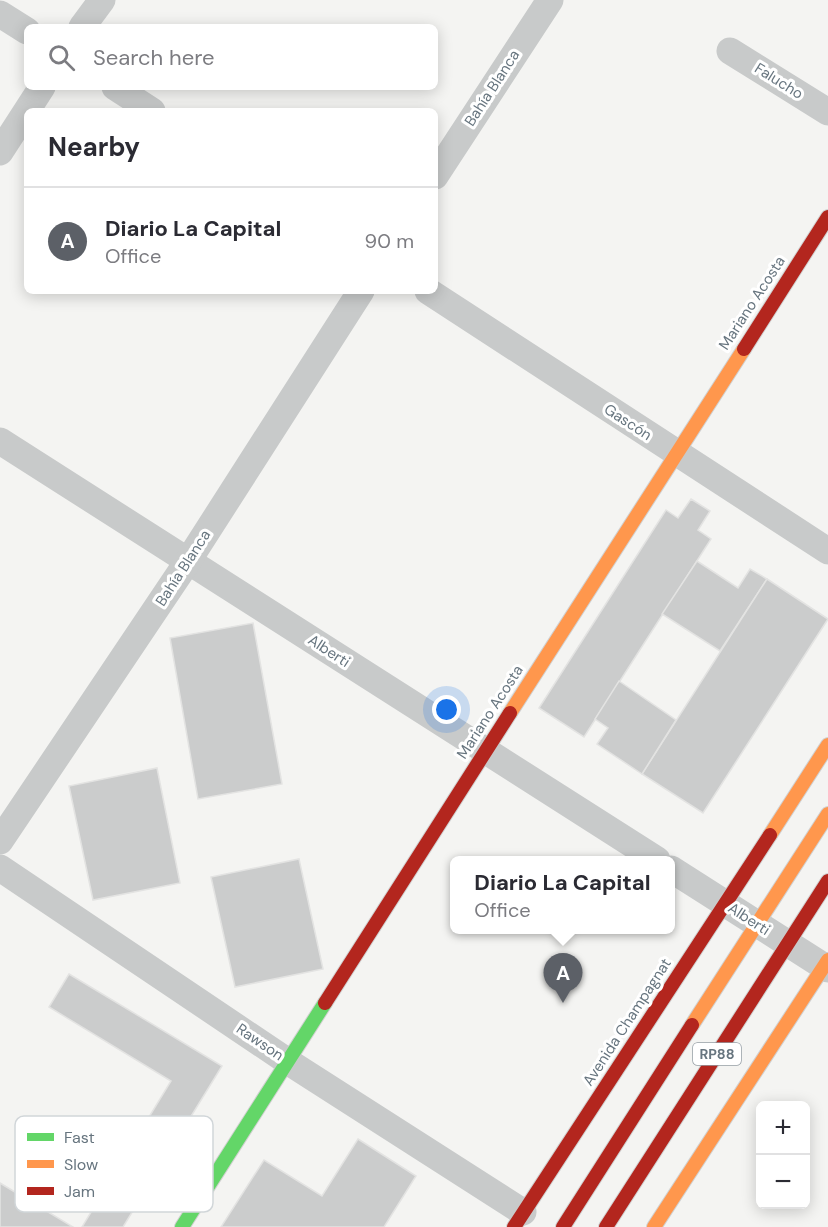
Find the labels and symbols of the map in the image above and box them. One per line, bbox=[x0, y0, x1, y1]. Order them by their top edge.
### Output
street label: Bahía Blanca bbox=[460, 46, 524, 130]
street label: Falucho bbox=[751, 58, 807, 104]
street label: Mariano Acosta bbox=[714, 252, 790, 354]
street label: Gascón bbox=[600, 399, 656, 445]
street label: Bahía Blanca bbox=[151, 526, 215, 610]
street label: Alberti bbox=[304, 630, 354, 672]
street label: Mariano Acosta bbox=[452, 661, 528, 763]
your location bbox=[432, 695, 461, 724]
street label: Alberti bbox=[724, 898, 774, 940]
pin: A bbox=[544, 954, 582, 1003]
street label: Avenida Champagnat bbox=[578, 954, 676, 1090]
street label: Rawson bbox=[232, 1019, 288, 1065]
road number: RP88 bbox=[693, 1043, 741, 1065]
legend bbox=[15, 1116, 213, 1212]
text: Fast bbox=[64, 1127, 95, 1148]
text: Slow bbox=[64, 1154, 98, 1175]
text: Jam bbox=[64, 1181, 95, 1202]

